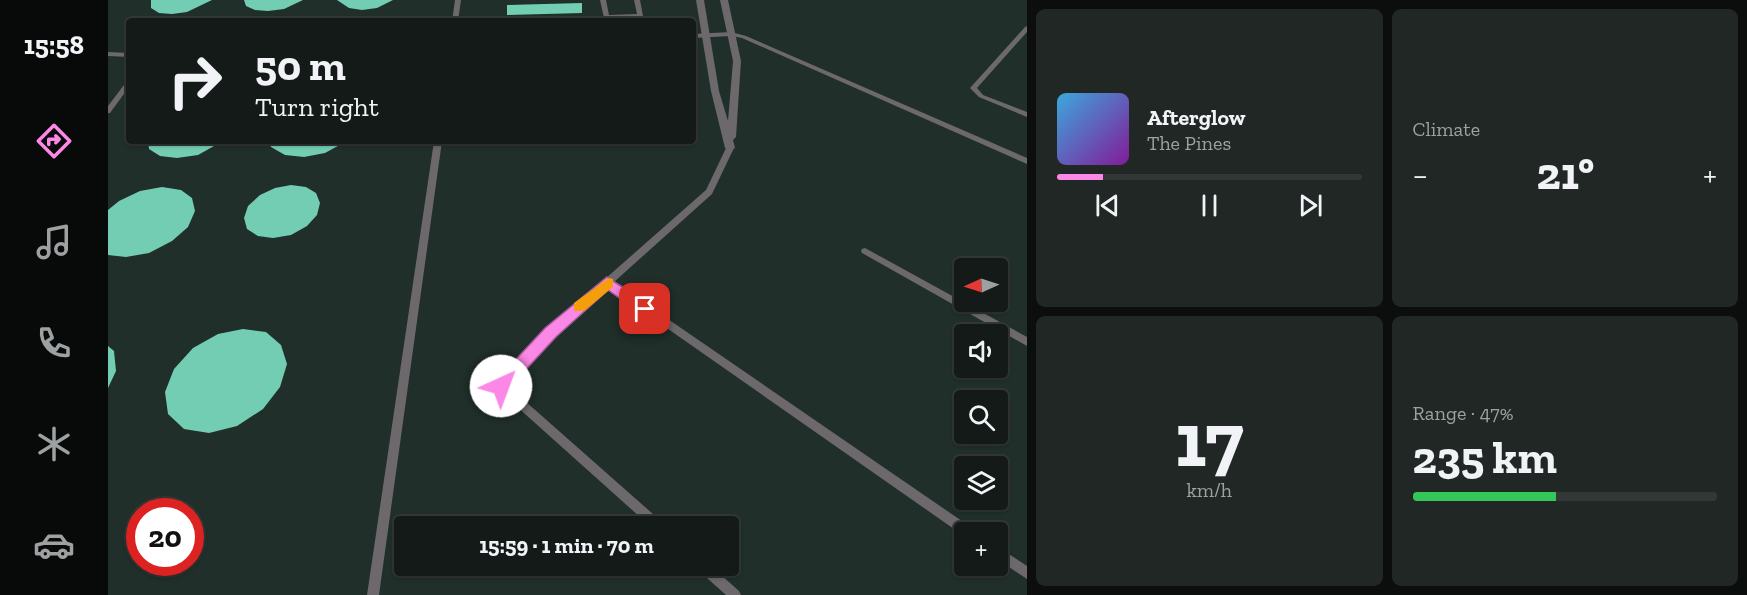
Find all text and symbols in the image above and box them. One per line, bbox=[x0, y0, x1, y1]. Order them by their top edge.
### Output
text: 15:58 bbox=[24, 29, 84, 61]
text: 50 m bbox=[255, 40, 346, 91]
icon: right bbox=[156, 42, 234, 120]
text: Turn right bbox=[255, 91, 379, 123]
text: Afterglow bbox=[1147, 104, 1245, 131]
text: Climate bbox=[1413, 117, 1480, 141]
icon: directions bbox=[33, 120, 75, 162]
text: The Pines bbox=[1147, 131, 1231, 155]
text: 21° bbox=[1537, 147, 1594, 201]
text: − bbox=[1413, 155, 1428, 194]
text: + bbox=[1703, 155, 1717, 194]
icon: previous bbox=[1091, 189, 1124, 222]
icon: pause bbox=[1193, 189, 1226, 222]
icon: next bbox=[1294, 189, 1327, 222]
icon: music bbox=[33, 221, 75, 263]
north arrow bbox=[954, 258, 1008, 312]
map controls bbox=[954, 258, 1008, 576]
pin bbox=[619, 283, 670, 334]
icon: arrive bbox=[628, 292, 661, 325]
icon: phone bbox=[33, 322, 75, 364]
button: sound bbox=[954, 324, 1008, 378]
position arrow bbox=[469, 354, 533, 418]
button: search bbox=[954, 390, 1008, 444]
text: 17 bbox=[1175, 392, 1244, 486]
text: Range · 47% bbox=[1413, 401, 1513, 425]
icon: climate bbox=[33, 423, 75, 465]
text: 235 km bbox=[1413, 431, 1557, 485]
button: layers bbox=[954, 456, 1008, 510]
text: km/h bbox=[1186, 478, 1232, 502]
speed limit sign: 20 bbox=[126, 498, 204, 576]
button: + bbox=[954, 522, 1008, 576]
icon: car bbox=[33, 524, 75, 566]
text: 15:59 · 1 min · 70 m bbox=[479, 532, 654, 559]

